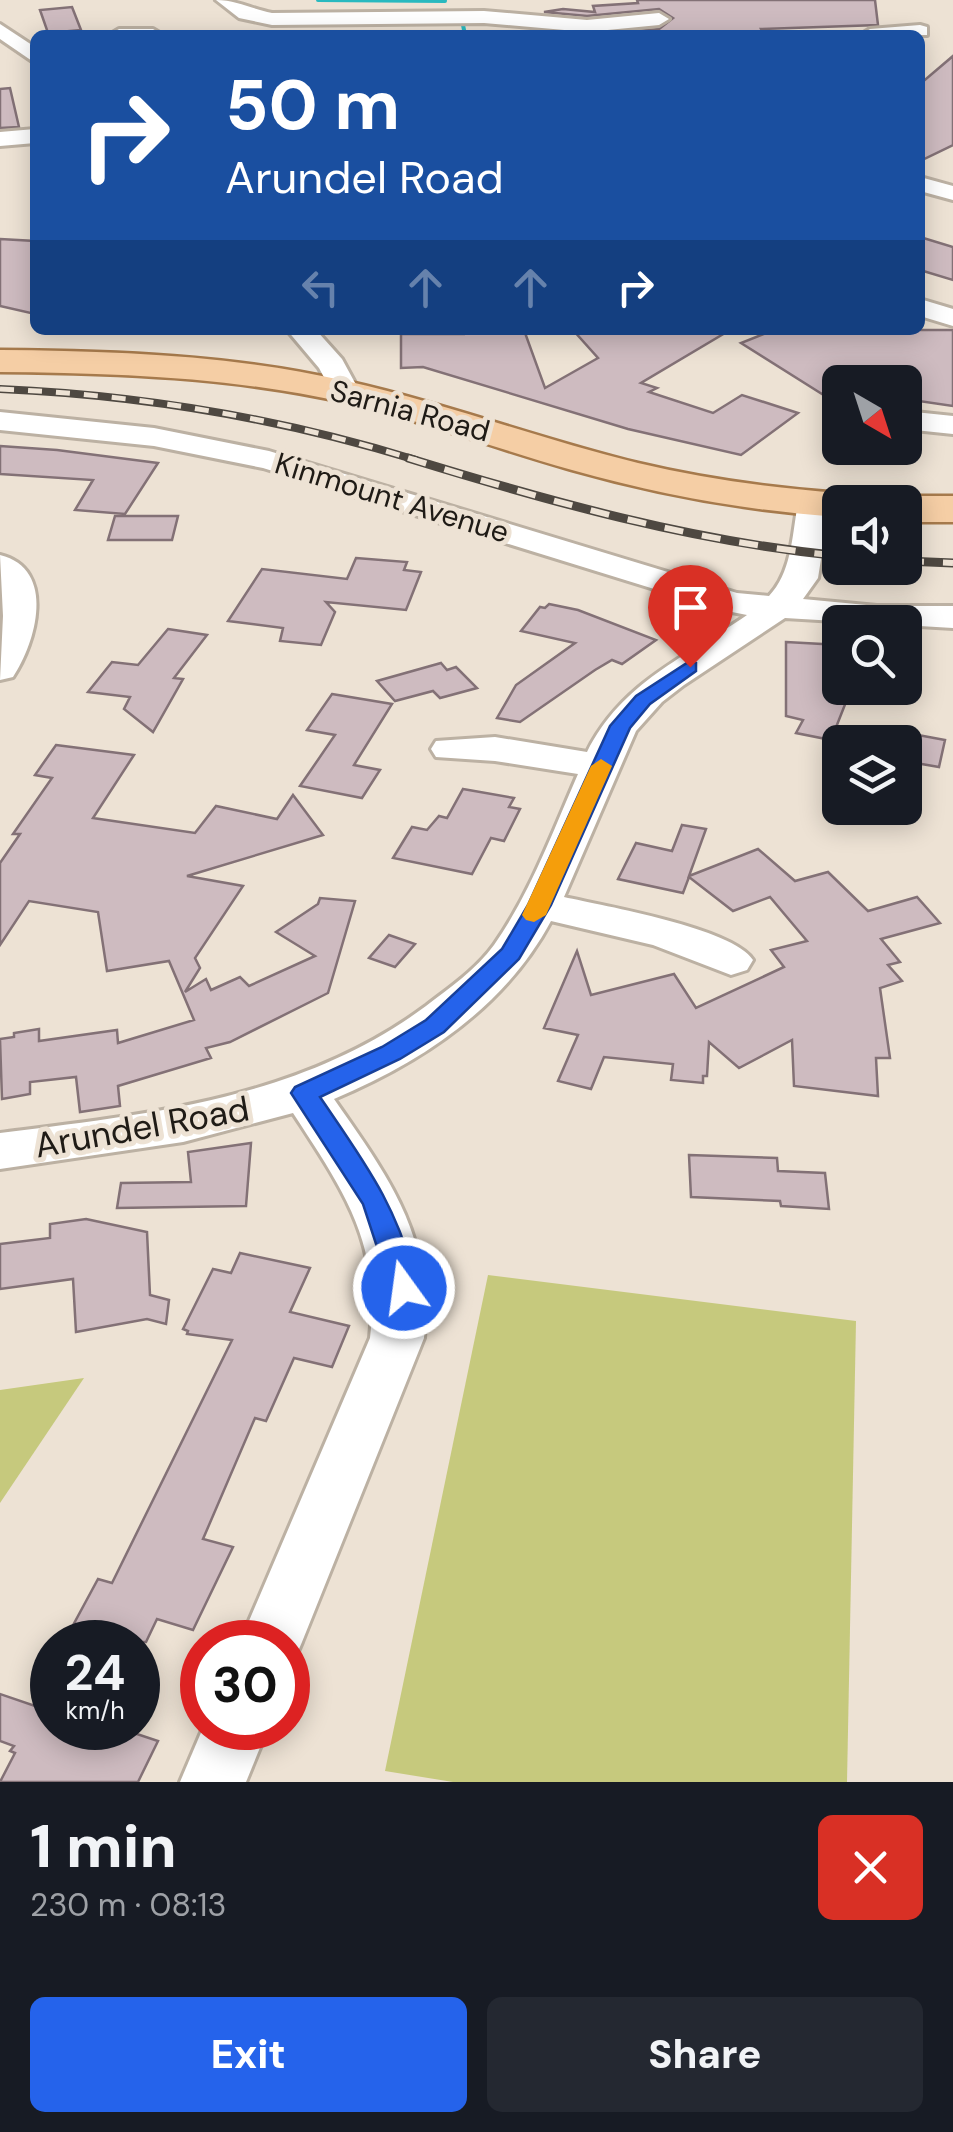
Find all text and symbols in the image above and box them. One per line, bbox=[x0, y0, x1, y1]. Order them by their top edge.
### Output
text: 50 m bbox=[225, 60, 400, 151]
icon: right bbox=[60, 70, 190, 200]
text: Arundel Road bbox=[225, 148, 504, 207]
icon: left bbox=[293, 260, 348, 315]
icon: ahead bbox=[398, 260, 453, 315]
icon: ahead bbox=[503, 260, 558, 315]
icon: right bbox=[608, 260, 663, 315]
north arrow bbox=[822, 365, 922, 465]
map controls bbox=[822, 365, 922, 825]
street label: Sarnia Road bbox=[326, 371, 494, 450]
street label: Kinmount Avenue bbox=[270, 443, 514, 552]
button: sound bbox=[822, 485, 922, 585]
pin bbox=[648, 565, 733, 668]
icon: arrive bbox=[663, 580, 718, 635]
button: search bbox=[822, 605, 922, 705]
button: layers bbox=[822, 725, 922, 825]
street label: Arundel Road bbox=[31, 1086, 253, 1168]
position arrow bbox=[352, 1236, 456, 1340]
speed limit sign: 30 bbox=[180, 1620, 310, 1750]
text: 24 bbox=[65, 1640, 126, 1706]
text: km/h bbox=[65, 1694, 125, 1727]
text: 1 min bbox=[30, 1807, 177, 1886]
button: close bbox=[818, 1815, 923, 1920]
text: 230 m · 08:13 bbox=[30, 1884, 226, 1926]
button: Exit bbox=[30, 1997, 467, 2112]
button: Share bbox=[487, 1997, 923, 2112]

